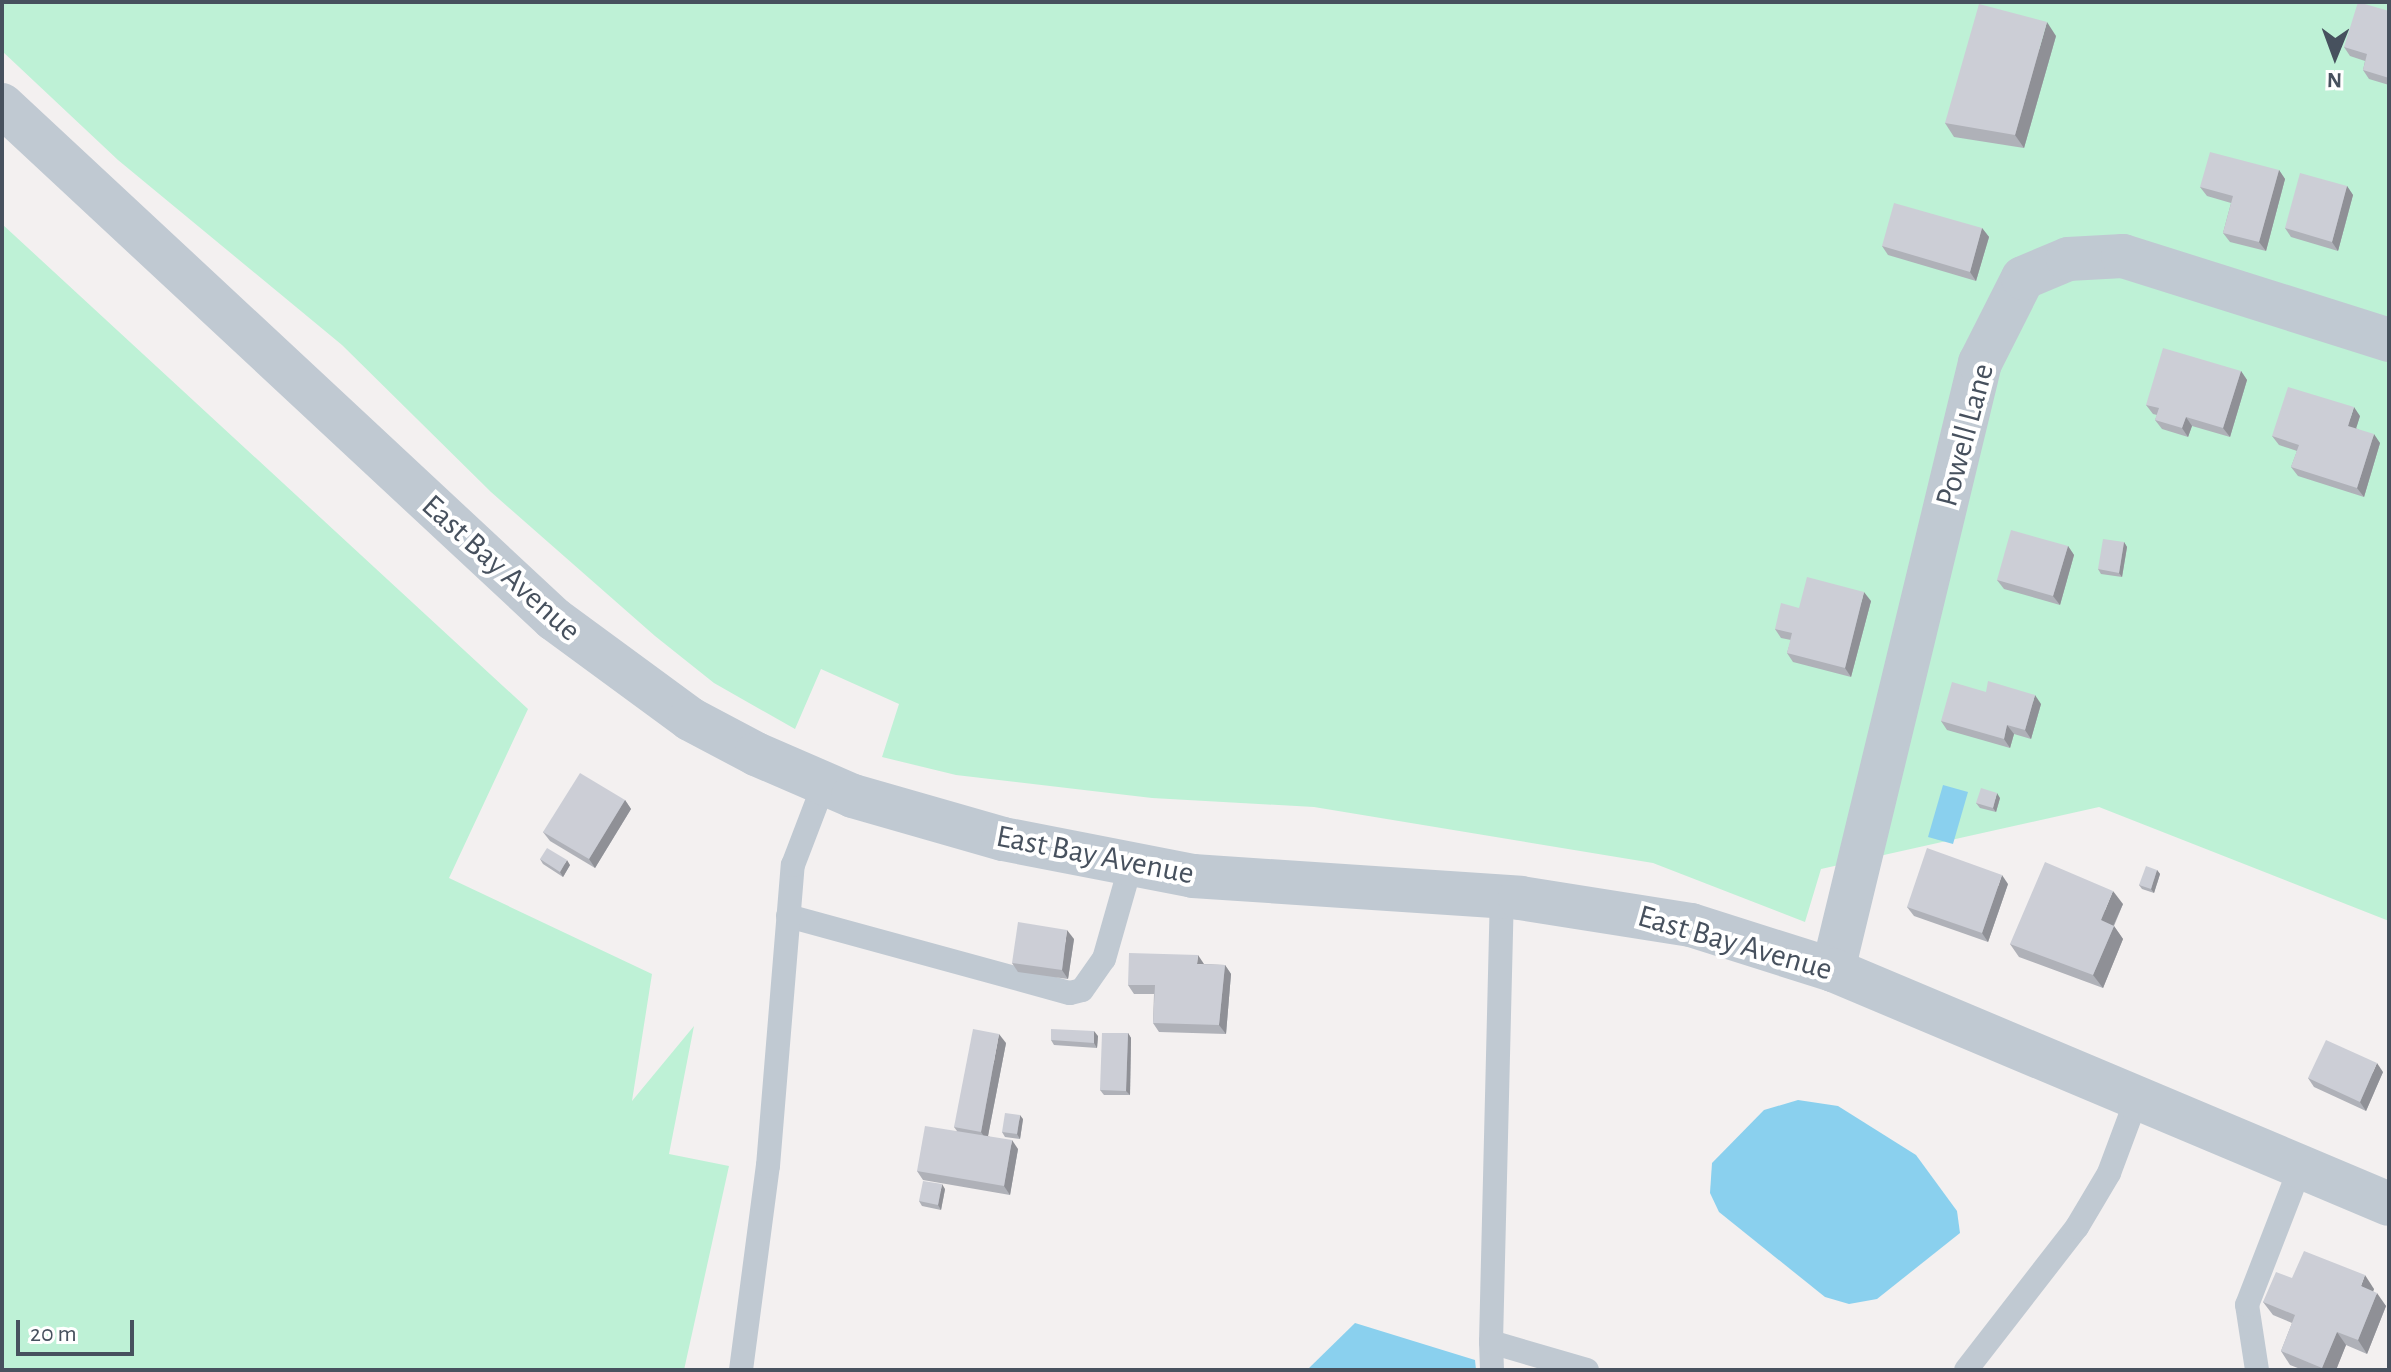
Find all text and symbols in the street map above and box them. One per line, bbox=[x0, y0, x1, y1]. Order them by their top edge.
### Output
north arrow bbox=[2295, 16, 2375, 96]
text: N bbox=[2327, 69, 2342, 91]
street label: Powell Lane bbox=[1927, 359, 2003, 511]
street label: East Bay Avenue bbox=[414, 487, 588, 649]
street label: East Bay Avenue bbox=[993, 817, 1197, 893]
street label: East Bay Avenue bbox=[1633, 897, 1837, 989]
scale bar bbox=[20, 1304, 138, 1354]
text: 20 m bbox=[30, 1322, 77, 1346]

